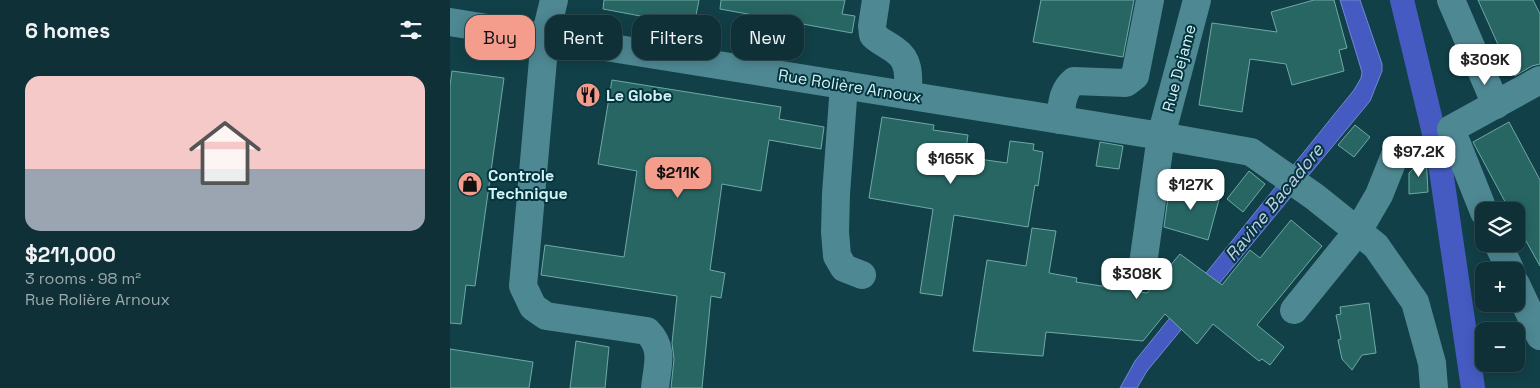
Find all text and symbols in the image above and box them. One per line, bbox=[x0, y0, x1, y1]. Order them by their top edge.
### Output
chip: Buy bbox=[465, 15, 535, 60]
chip: Rent bbox=[545, 15, 622, 60]
chip: Filters bbox=[632, 15, 721, 60]
chip: New bbox=[731, 15, 804, 60]
icon: filters bbox=[397, 16, 425, 44]
text: 6 homes bbox=[25, 17, 110, 44]
street label: Rue Dejame bbox=[1157, 22, 1201, 114]
pin: $309K bbox=[1450, 44, 1520, 86]
text: $309K bbox=[1460, 49, 1510, 70]
street label: Rue Rolière Arnoux bbox=[777, 64, 923, 108]
restaurant icon: Le Globe bbox=[575, 82, 601, 108]
place label: Le Globe bbox=[606, 85, 672, 106]
icon: home bbox=[180, 108, 270, 198]
pin: $97.2K bbox=[1378, 136, 1460, 178]
water label: Ravine Bacadore bbox=[1220, 138, 1329, 265]
text: $97.2K bbox=[1393, 141, 1445, 162]
pin: $165K bbox=[916, 142, 986, 185]
text: $165K bbox=[928, 148, 974, 169]
pin: $211K bbox=[643, 156, 713, 199]
text: $211K bbox=[656, 162, 700, 183]
place label: Controle Technique bbox=[488, 165, 568, 204]
pin: $127K bbox=[1156, 168, 1226, 211]
shop icon: Controle Technique bbox=[457, 171, 483, 197]
text: $127K bbox=[1168, 174, 1214, 195]
map controls bbox=[1475, 202, 1525, 372]
button: layers bbox=[1475, 202, 1525, 252]
text: $211,000 bbox=[25, 241, 116, 268]
pin: $308K bbox=[1102, 258, 1172, 300]
button: + bbox=[1475, 262, 1525, 312]
text: $308K bbox=[1112, 263, 1162, 284]
text: 3 rooms · 98 m² bbox=[25, 268, 141, 289]
text: Rue Rolière Arnoux bbox=[25, 289, 170, 310]
button: − bbox=[1475, 322, 1525, 372]

